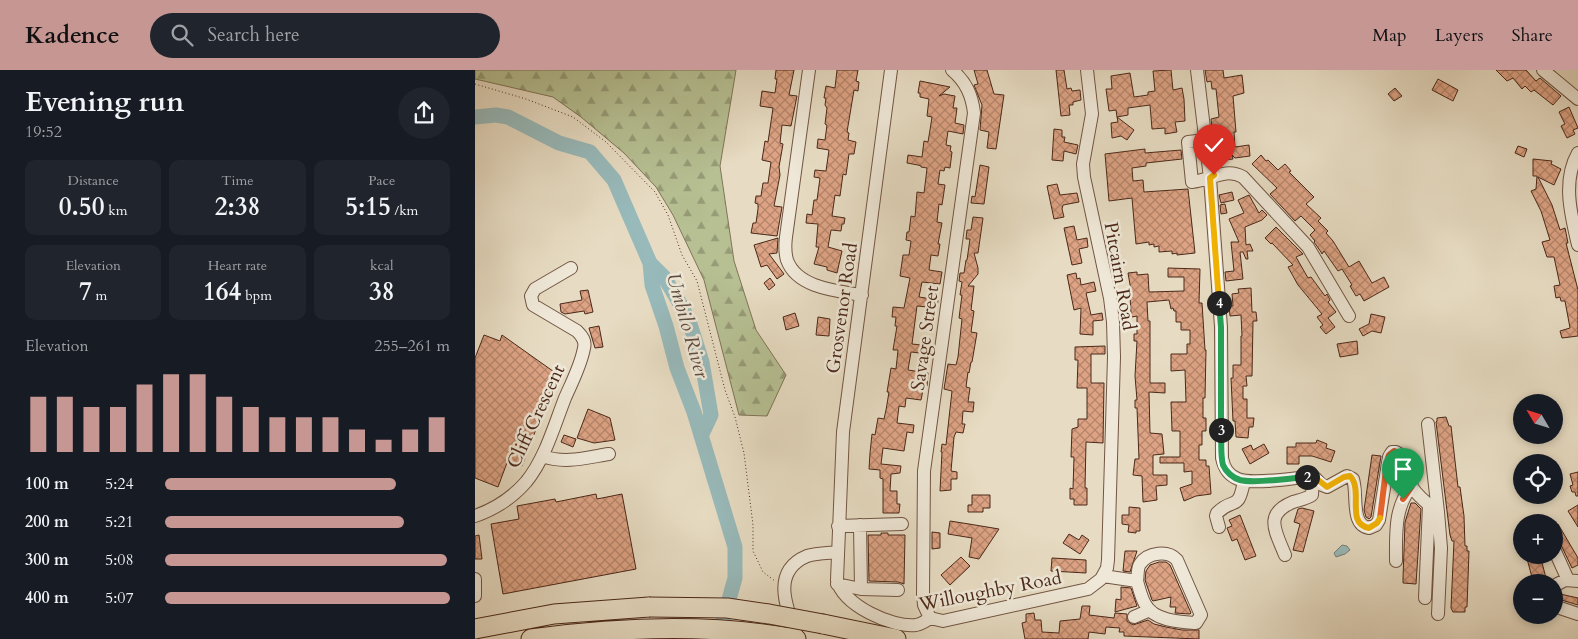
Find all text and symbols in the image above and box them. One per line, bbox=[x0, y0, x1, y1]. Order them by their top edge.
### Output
search box bbox=[150, 13, 500, 58]
text: Kadence bbox=[25, 19, 120, 52]
icon: search bbox=[168, 21, 196, 49]
text: Search here bbox=[208, 22, 300, 48]
text: Map bbox=[1372, 23, 1407, 48]
text: Layers bbox=[1435, 23, 1484, 48]
text: Share bbox=[1512, 23, 1553, 48]
text: Evening run bbox=[25, 83, 184, 121]
button: share bbox=[398, 87, 450, 139]
text: 19:52 bbox=[25, 121, 62, 143]
pin bbox=[1193, 124, 1235, 175]
icon: check bbox=[1200, 131, 1228, 159]
text: Distance bbox=[68, 171, 119, 190]
text: Time bbox=[221, 171, 254, 190]
text: Pace bbox=[368, 171, 395, 190]
text: 0.50 bbox=[59, 190, 104, 224]
text: 2:38 bbox=[215, 190, 260, 224]
text: 5:15 bbox=[345, 190, 391, 224]
text: km bbox=[104, 201, 128, 220]
text: /km bbox=[391, 201, 418, 220]
street label: Pitcairn Road bbox=[1098, 220, 1142, 332]
street label: Grosvenor Road bbox=[820, 241, 864, 375]
text: Elevation bbox=[65, 256, 121, 275]
text: Heart rate bbox=[208, 256, 267, 275]
text: kcal bbox=[370, 256, 394, 275]
water label: Umbilo River bbox=[660, 269, 716, 383]
text: 7 bbox=[79, 275, 92, 309]
text: 164 bbox=[203, 275, 241, 309]
text: 38 bbox=[369, 275, 395, 309]
street label: Savage Street bbox=[905, 284, 945, 392]
text: m bbox=[92, 286, 107, 305]
text: bpm bbox=[241, 286, 272, 305]
pin: 4 bbox=[1207, 290, 1231, 316]
text: 4 bbox=[1216, 294, 1223, 313]
text: Elevation bbox=[25, 335, 89, 357]
text: 255–261 m bbox=[374, 335, 450, 357]
street label: Cliff Crescent bbox=[501, 360, 571, 473]
north arrow bbox=[1513, 394, 1563, 444]
map controls bbox=[1513, 394, 1563, 624]
pin: 3 bbox=[1209, 418, 1233, 442]
text: 3 bbox=[1218, 421, 1225, 440]
pin bbox=[1382, 448, 1424, 499]
button: locate bbox=[1513, 454, 1563, 504]
icon: arrive bbox=[1389, 455, 1417, 483]
pin: 2 bbox=[1295, 464, 1319, 490]
text: 2 bbox=[1304, 468, 1311, 487]
text: 100 m bbox=[25, 473, 69, 495]
text: 5:24 bbox=[105, 473, 134, 495]
text: 200 m bbox=[25, 511, 69, 533]
text: 5:21 bbox=[105, 511, 134, 533]
button: + bbox=[1513, 514, 1563, 564]
text: 300 m bbox=[25, 549, 69, 571]
text: 5:08 bbox=[105, 549, 134, 571]
street label: Willoughby Road bbox=[916, 564, 1064, 618]
button: − bbox=[1513, 574, 1563, 624]
text: 400 m bbox=[25, 587, 69, 609]
text: 5:07 bbox=[105, 587, 134, 609]

